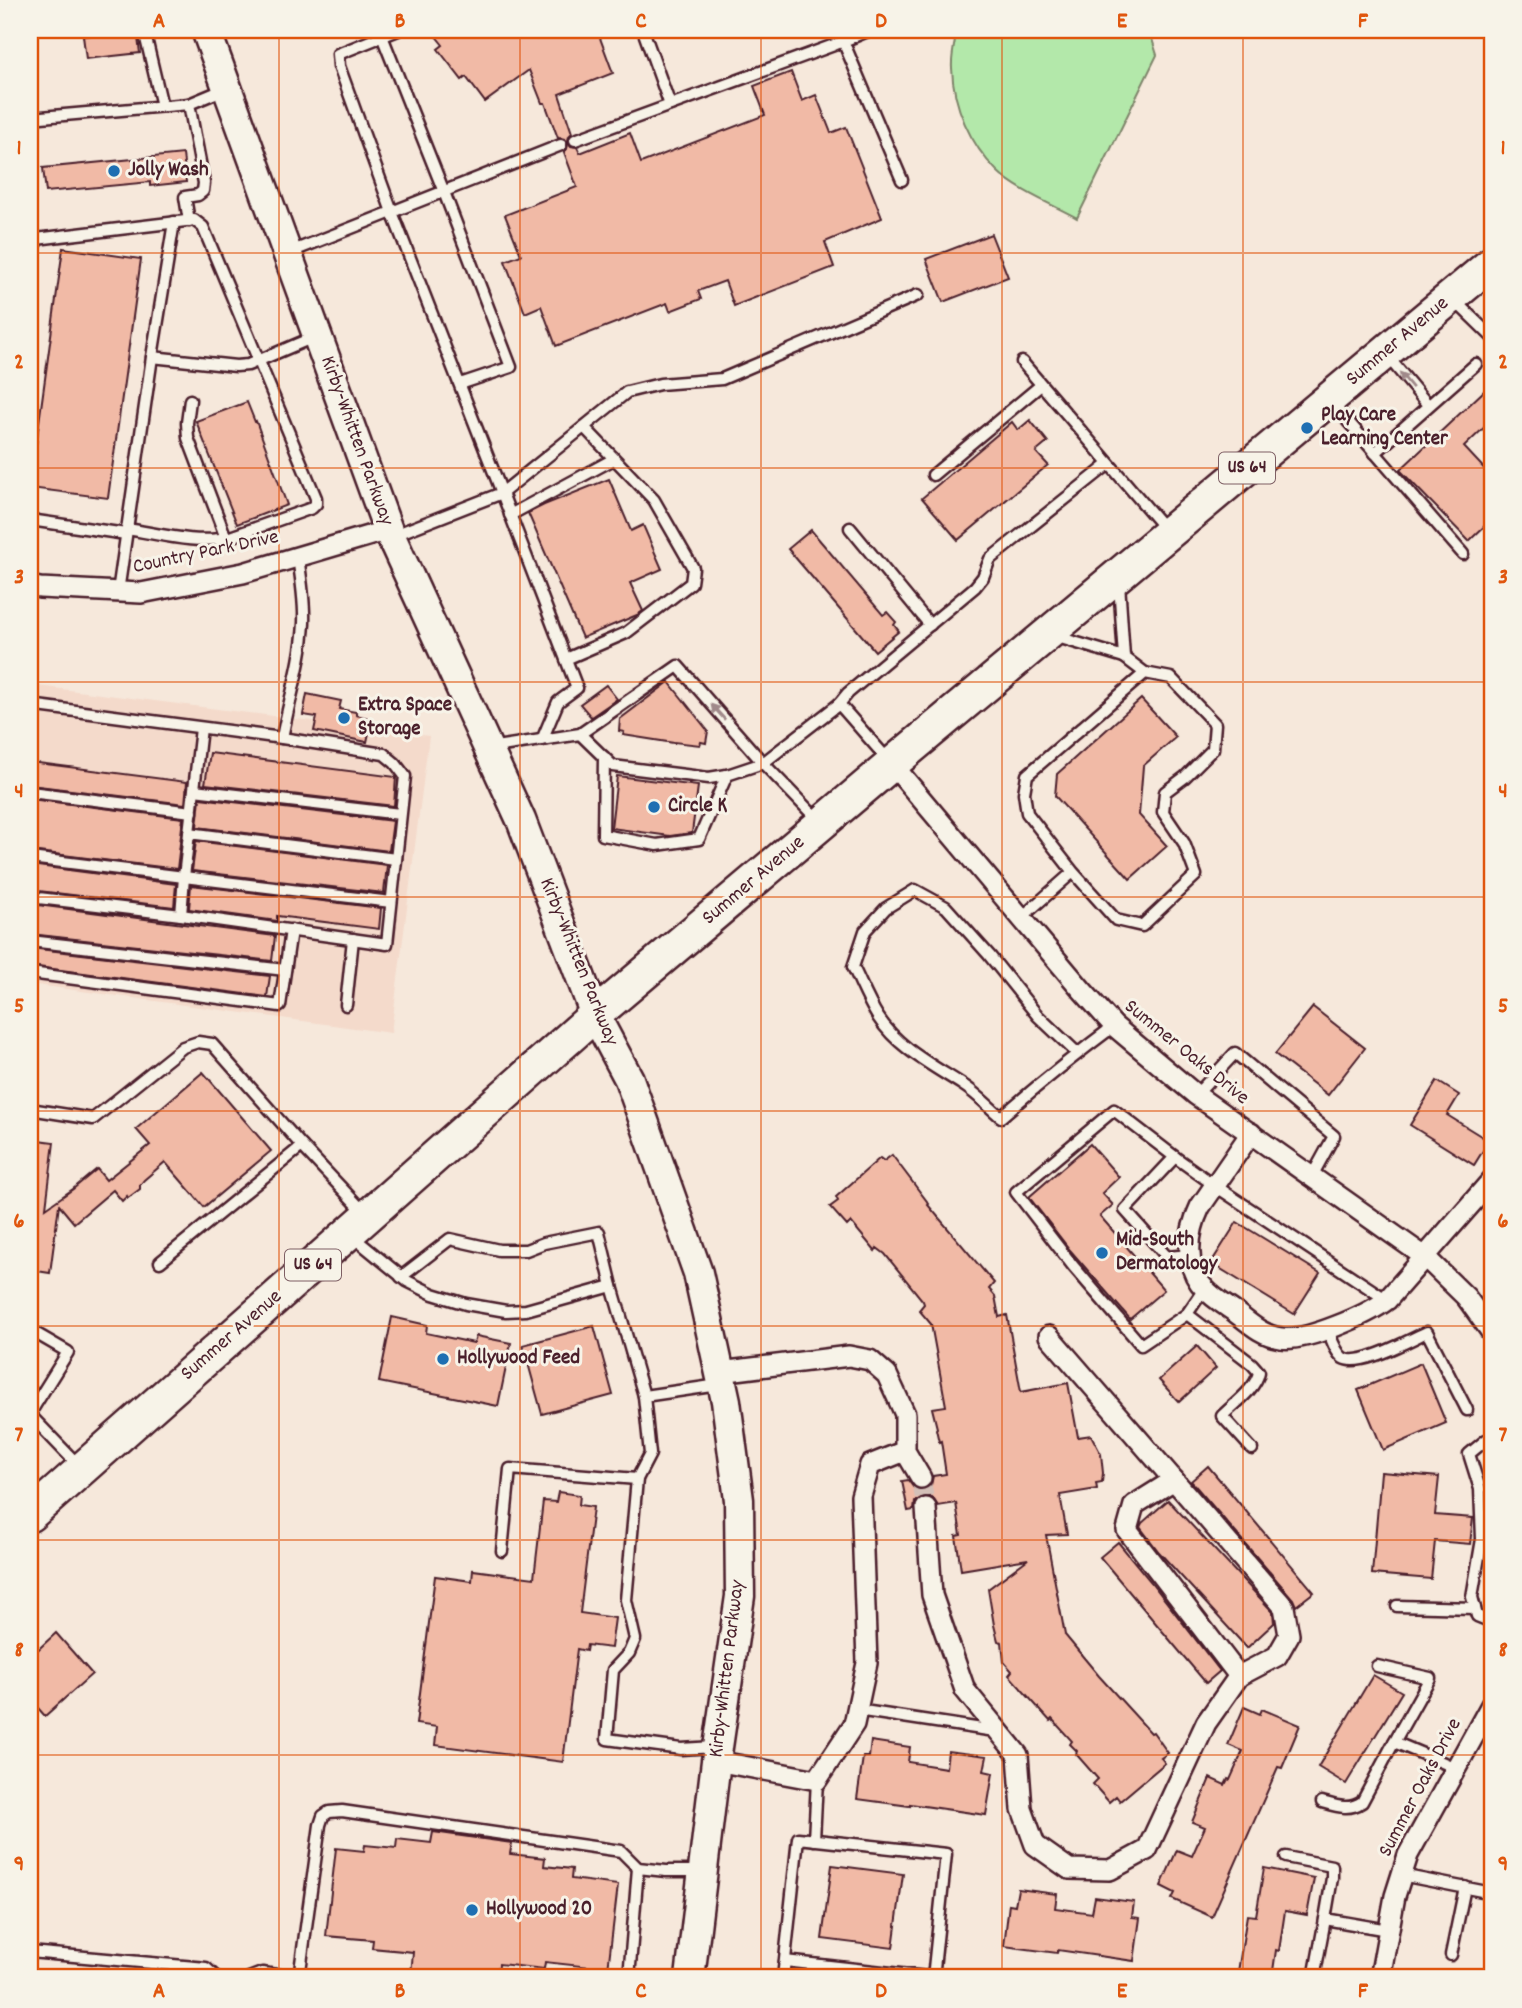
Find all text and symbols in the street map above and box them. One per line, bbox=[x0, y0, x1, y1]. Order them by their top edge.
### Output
text: A bbox=[153, 6, 165, 39]
text: B bbox=[395, 6, 406, 39]
text: C bbox=[635, 6, 647, 39]
text: D bbox=[875, 6, 887, 39]
text: E bbox=[1117, 6, 1128, 39]
text: F bbox=[1358, 6, 1369, 39]
text: 1 bbox=[16, 133, 22, 166]
text: 1 bbox=[1500, 133, 1506, 166]
place label: Jolly Wash bbox=[128, 156, 209, 186]
marker: Jolly Wash bbox=[106, 163, 122, 179]
street label: Summer Avenue bbox=[1340, 290, 1456, 394]
text: 2 bbox=[14, 347, 24, 380]
text: 2 bbox=[1498, 347, 1508, 380]
street label: Kirby-Whitten Parkway bbox=[311, 352, 401, 530]
one-way arrow bbox=[1399, 371, 1414, 388]
place label: Play Care Learning Center bbox=[1321, 401, 1449, 455]
marker: Play Care Learning Center bbox=[1299, 420, 1315, 436]
road number: US 64 bbox=[1219, 453, 1275, 484]
street label: Country Park Drive bbox=[130, 523, 282, 583]
text: 3 bbox=[14, 562, 24, 595]
text: 3 bbox=[1498, 562, 1508, 595]
place label: Extra Space Storage bbox=[358, 691, 452, 745]
one-way arrow bbox=[710, 703, 726, 721]
marker: Extra Space Storage bbox=[336, 710, 352, 726]
text: 4 bbox=[14, 776, 24, 809]
text: 4 bbox=[1498, 776, 1508, 809]
place label: Circle K bbox=[668, 792, 727, 822]
marker: Circle K bbox=[646, 799, 662, 815]
street label: Summer Avenue bbox=[696, 829, 812, 933]
street label: Kirby-Whitten Parkway bbox=[531, 874, 626, 1051]
text: 5 bbox=[14, 991, 24, 1024]
text: 5 bbox=[1498, 991, 1508, 1024]
street label: Summer Oaks Drive bbox=[1117, 993, 1255, 1113]
text: 6 bbox=[13, 1206, 25, 1239]
text: 6 bbox=[1497, 1206, 1509, 1239]
place label: Mid-South Dermatology bbox=[1116, 1226, 1219, 1280]
marker: Mid-South Dermatology bbox=[1094, 1245, 1110, 1261]
road number: US 64 bbox=[285, 1250, 341, 1280]
street label: Summer Avenue bbox=[174, 1283, 290, 1389]
place label: Hollywood Feed bbox=[457, 1344, 580, 1374]
marker: Hollywood Feed bbox=[435, 1351, 451, 1367]
text: 7 bbox=[15, 1420, 24, 1453]
text: 7 bbox=[1499, 1420, 1508, 1453]
street label: Kirby-Whitten Parkway bbox=[702, 1578, 754, 1759]
text: 8 bbox=[14, 1635, 24, 1668]
text: 8 bbox=[1498, 1635, 1508, 1668]
street label: Summer Oaks Drive bbox=[1372, 1713, 1470, 1863]
text: 9 bbox=[14, 1849, 24, 1882]
text: 9 bbox=[1498, 1849, 1508, 1882]
place label: Hollywood 20 bbox=[486, 1895, 592, 1925]
marker: Hollywood 20 bbox=[464, 1902, 480, 1918]
text: A bbox=[153, 1976, 165, 2008]
text: B bbox=[395, 1976, 406, 2008]
text: C bbox=[635, 1976, 647, 2008]
text: D bbox=[875, 1976, 887, 2008]
text: E bbox=[1117, 1976, 1128, 2008]
text: F bbox=[1358, 1976, 1369, 2008]

